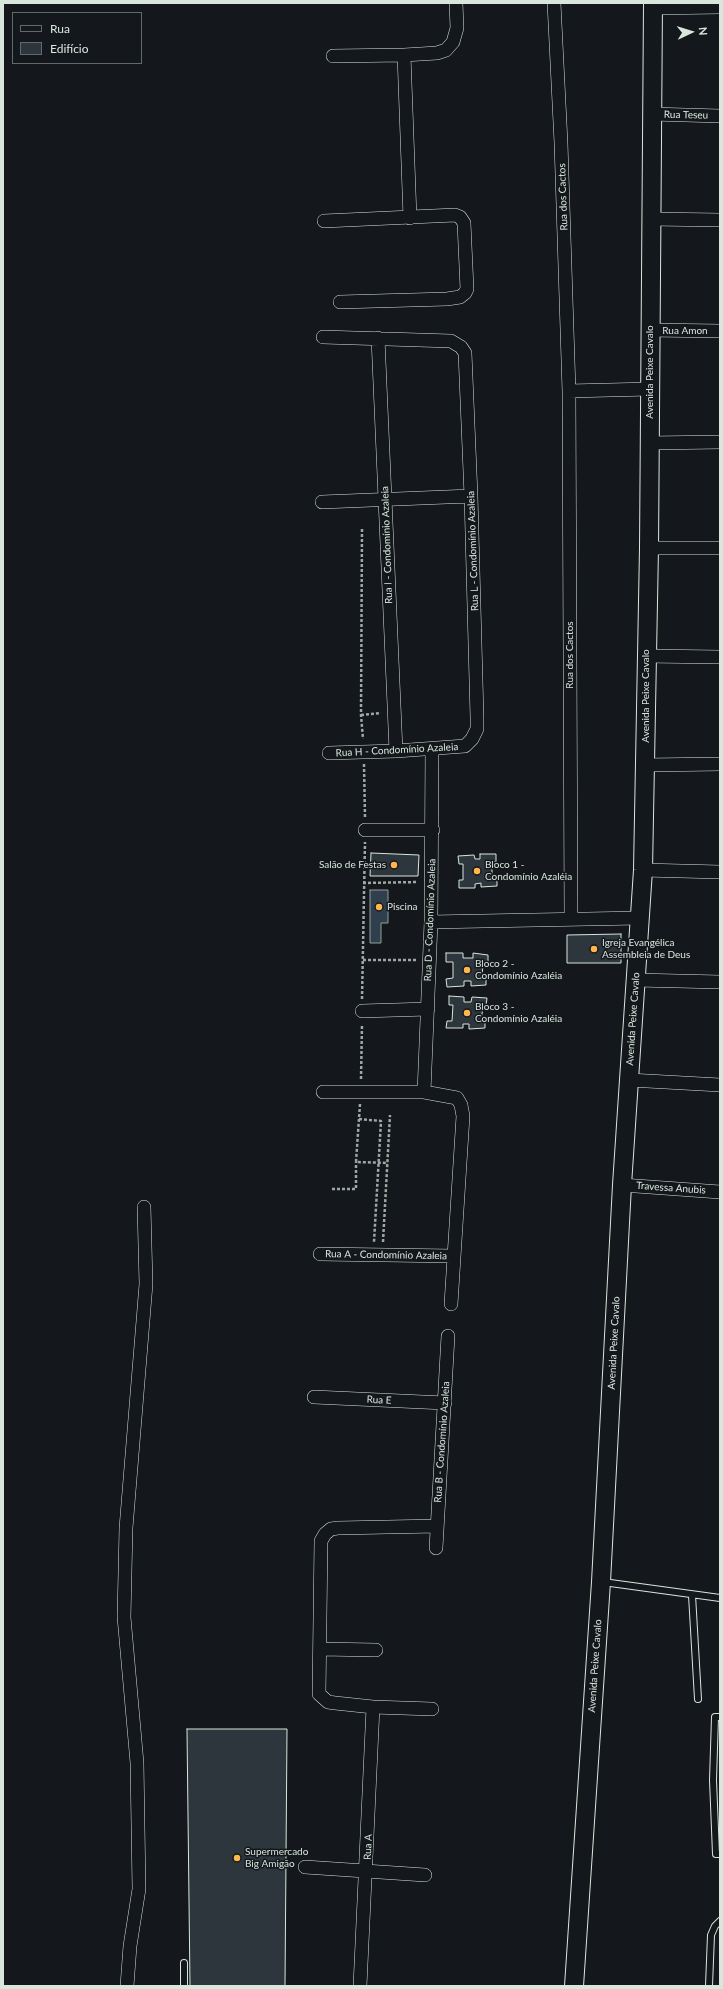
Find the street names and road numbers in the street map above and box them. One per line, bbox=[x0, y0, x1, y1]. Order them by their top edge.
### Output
street label: Rua Teseu bbox=[664, 109, 708, 121]
street label: Rua dos Cactos bbox=[556, 163, 570, 231]
street label: Avenida Peixe Cavalo bbox=[644, 325, 656, 419]
street label: Rua Amon bbox=[662, 325, 708, 337]
street label: Rua I - Condomínio Azaleia bbox=[379, 486, 395, 604]
street label: Rua L - Condomínio Azaleia bbox=[465, 491, 481, 611]
street label: Rua dos Cactos bbox=[564, 621, 576, 689]
street label: Avenida Peixe Cavalo bbox=[640, 649, 652, 743]
street label: Rua H - Condomínio Azaleia bbox=[335, 741, 459, 759]
street label: Rua D - Condomínio Azaleia bbox=[422, 858, 438, 982]
street label: Avenida Peixe Cavalo bbox=[624, 972, 642, 1066]
street label: Travessa Anubis bbox=[636, 1180, 706, 1196]
street label: Rua A - Condomínio Azaleia bbox=[325, 1248, 447, 1262]
street label: Avenida Peixe Cavalo bbox=[606, 1296, 622, 1390]
street label: Rua B - Condomínio Azaleia bbox=[432, 1381, 452, 1503]
street label: Rua E bbox=[366, 1393, 392, 1407]
street label: Avenida Peixe Cavalo bbox=[586, 1619, 604, 1713]
street label: Rua A bbox=[362, 1834, 374, 1860]

